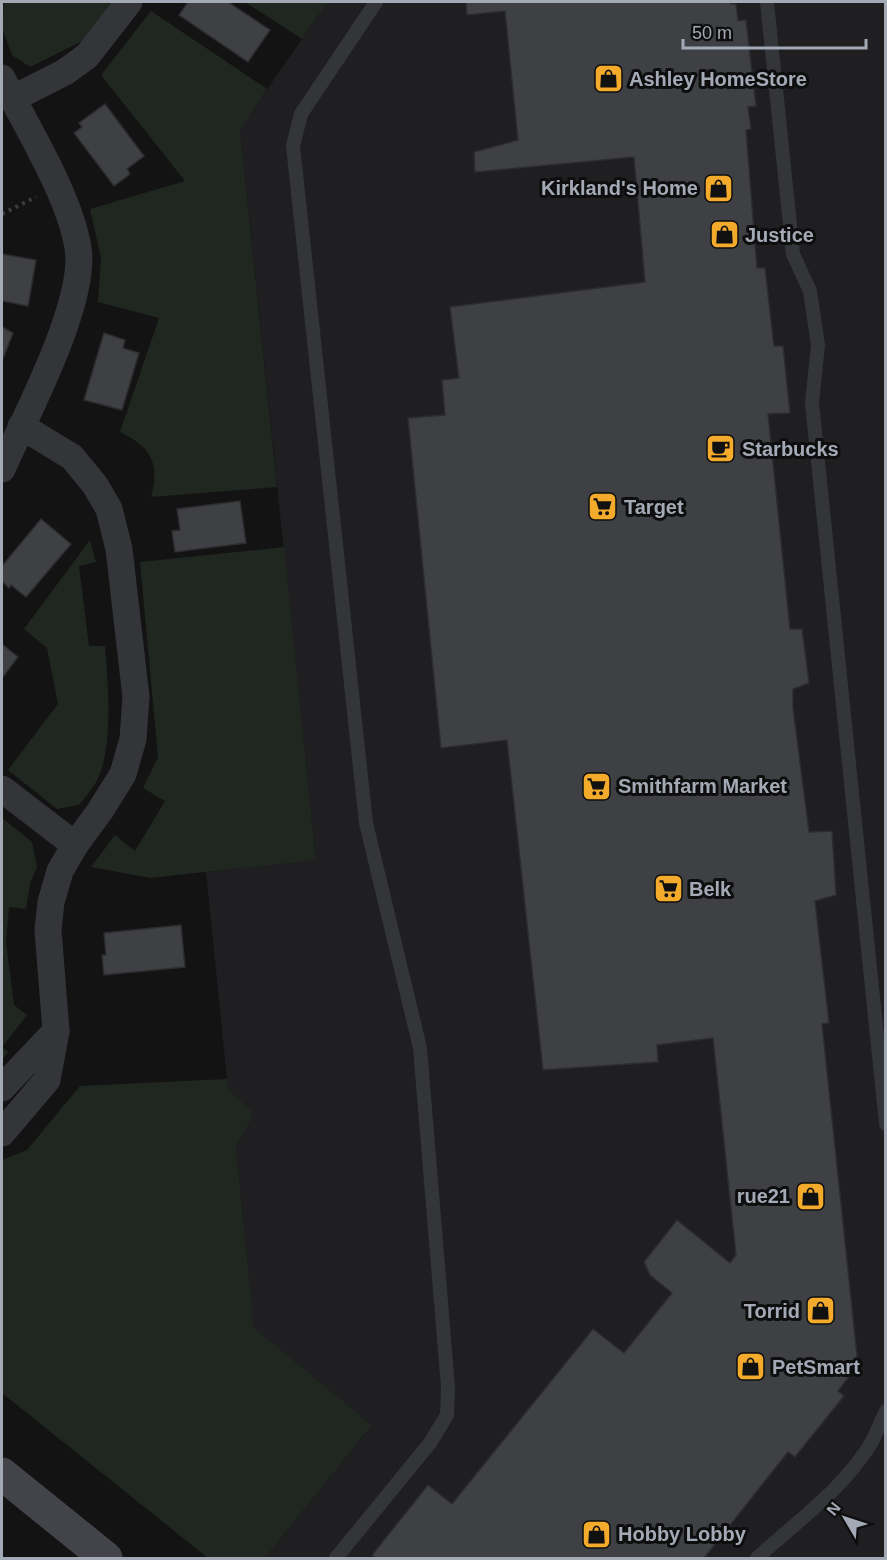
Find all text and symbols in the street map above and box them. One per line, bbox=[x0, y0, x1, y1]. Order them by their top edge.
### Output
scale bar bbox=[683, 12, 866, 50]
text: 50 m bbox=[692, 23, 732, 43]
shop icon: Ashley HomeStore bbox=[592, 63, 624, 95]
place label: Ashley HomeStore bbox=[629, 68, 807, 90]
shop icon: Kirkland's Home bbox=[703, 172, 735, 204]
place label: Kirkland's Home bbox=[541, 177, 698, 199]
shop icon: Justice bbox=[708, 219, 740, 251]
place label: Justice bbox=[745, 224, 814, 246]
cafe icon: Starbucks bbox=[705, 433, 737, 465]
place label: Starbucks bbox=[742, 438, 839, 460]
supermarket icon: Target bbox=[587, 491, 619, 523]
place label: Target bbox=[624, 496, 684, 518]
supermarket icon: Smithfarm Market bbox=[581, 770, 613, 802]
place label: Smithfarm Market bbox=[618, 775, 787, 797]
supermarket icon: Belk bbox=[652, 873, 684, 905]
place label: Belk bbox=[689, 878, 732, 900]
shop icon: rue21 bbox=[795, 1180, 827, 1212]
place label: rue21 bbox=[737, 1185, 790, 1207]
shop icon: Torrid bbox=[805, 1295, 837, 1327]
place label: Torrid bbox=[744, 1300, 800, 1322]
shop icon: PetSmart bbox=[735, 1351, 767, 1383]
place label: PetSmart bbox=[772, 1356, 860, 1378]
north arrow bbox=[815, 1488, 875, 1548]
text: N bbox=[823, 1499, 844, 1519]
shop icon: Hobby Lobby bbox=[581, 1518, 613, 1550]
place label: Hobby Lobby bbox=[618, 1523, 747, 1545]

